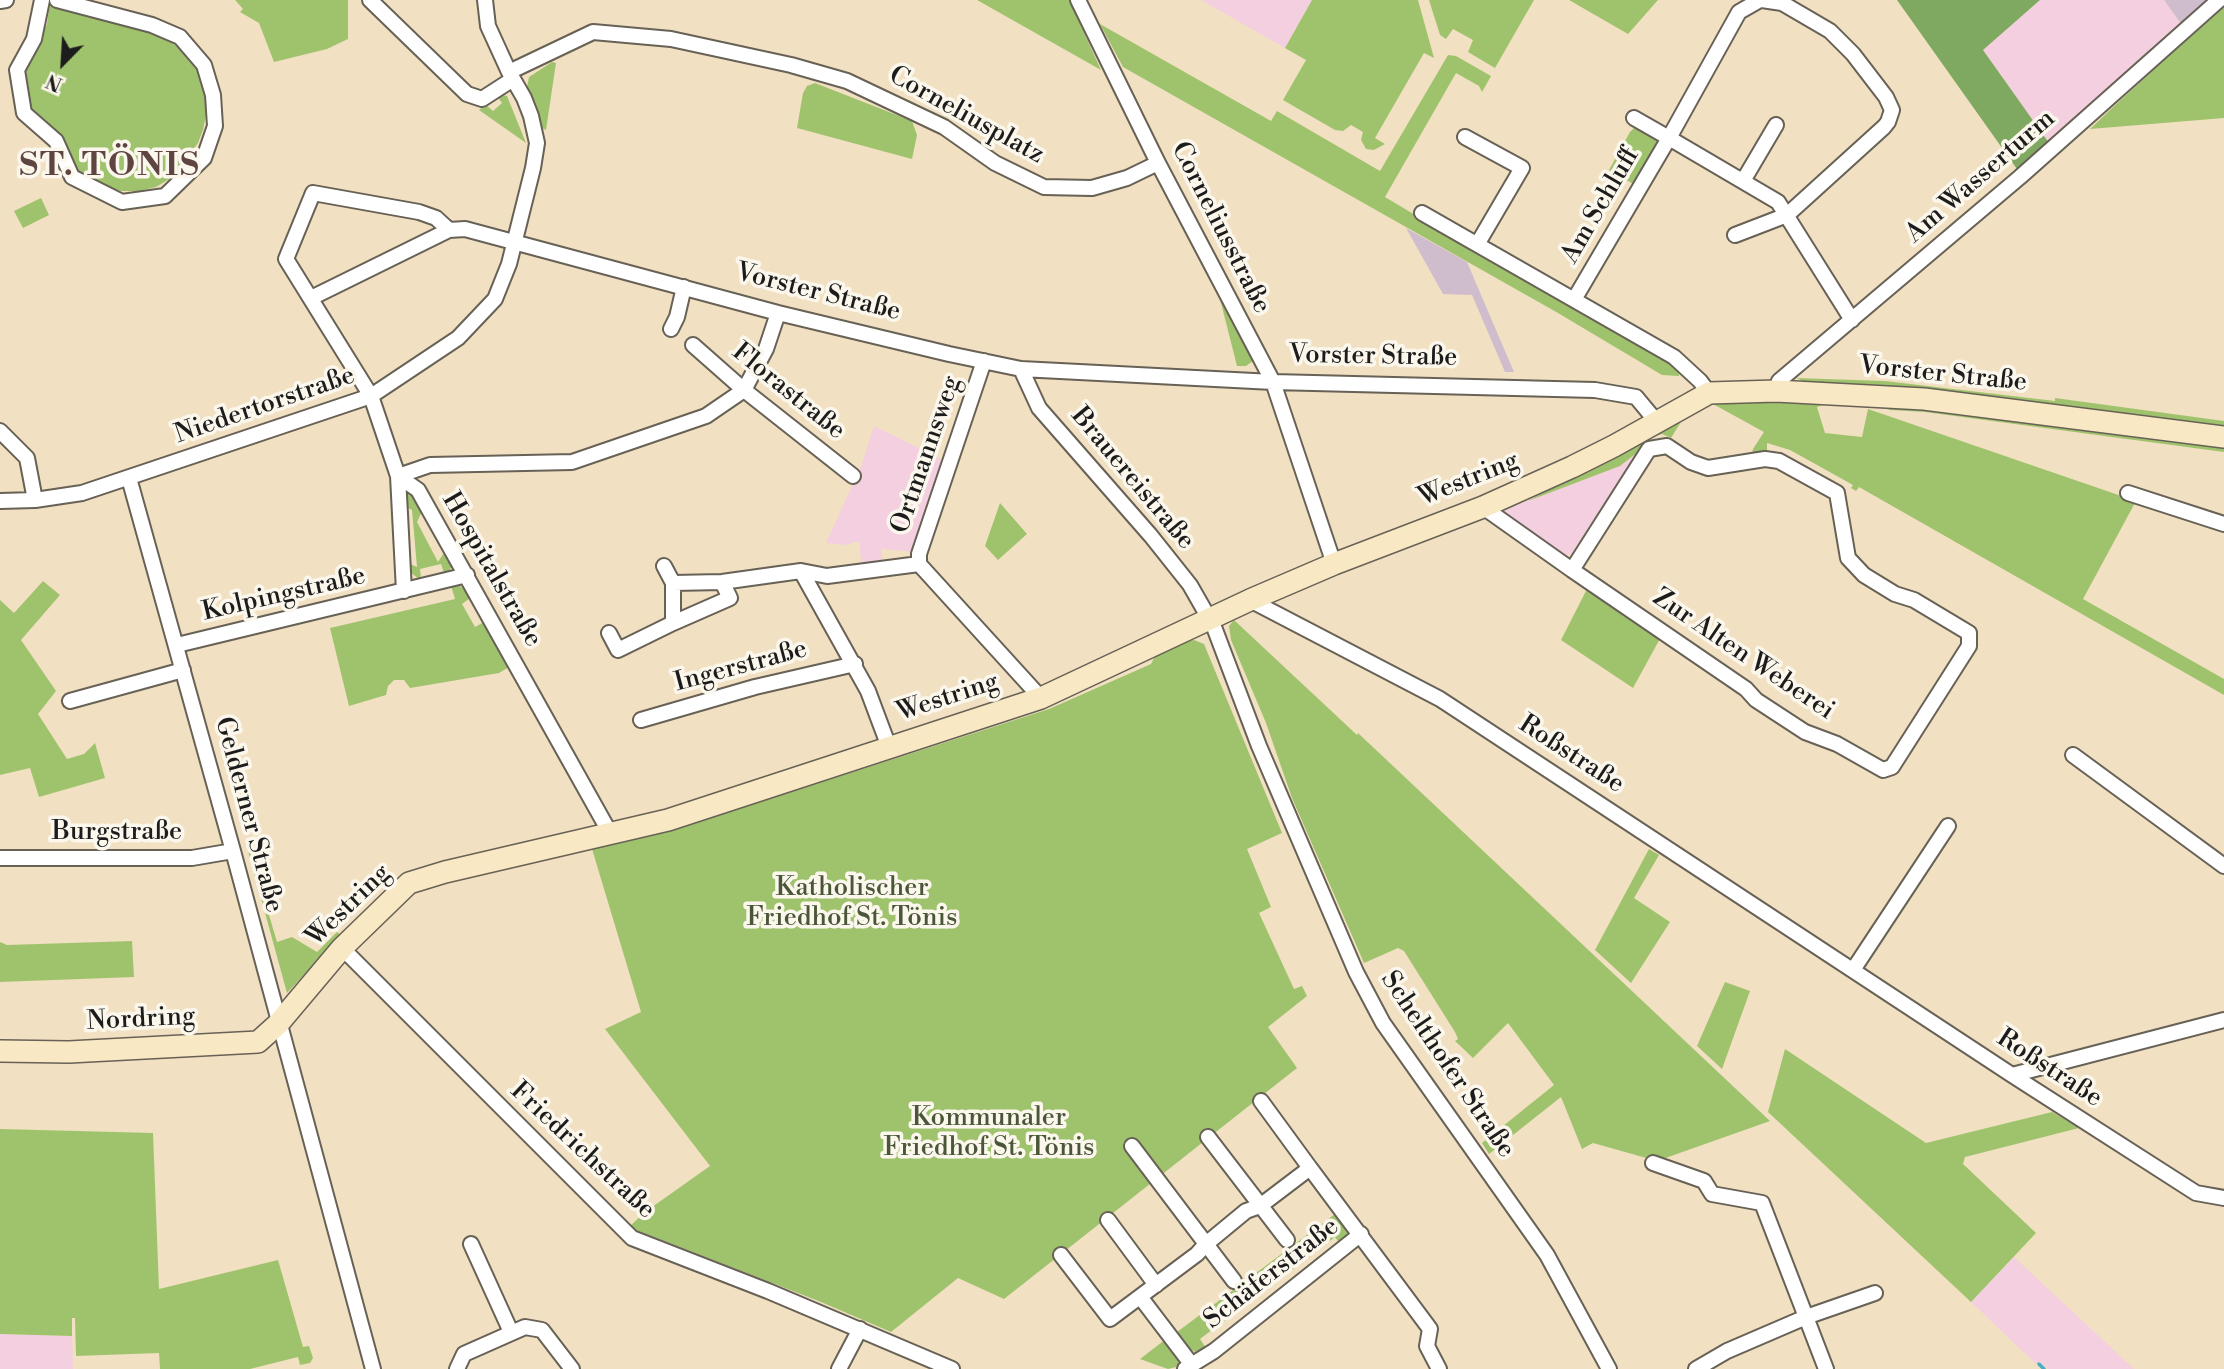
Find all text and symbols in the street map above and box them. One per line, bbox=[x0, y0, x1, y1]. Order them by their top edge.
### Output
north arrow bbox=[28, 28, 98, 98]
street label: Corneliusplatz bbox=[883, 60, 1049, 172]
text: N bbox=[43, 68, 66, 96]
street label: Am Wasserturm bbox=[1900, 104, 2062, 250]
street label: Corneliusstraße bbox=[1163, 137, 1277, 319]
street label: Am Schluff bbox=[1555, 143, 1647, 269]
district label: ST. TÖNIS bbox=[20, 147, 200, 187]
street label: Vorster Straße bbox=[732, 257, 904, 329]
street label: Florastraße bbox=[725, 337, 851, 447]
street label: Vorster Straße bbox=[1288, 340, 1458, 374]
street label: Vorster Straße bbox=[1858, 351, 2028, 399]
street label: Niedertorstraße bbox=[171, 361, 359, 451]
street label: Ortmannsweg bbox=[885, 372, 969, 538]
street label: Brauereistraße bbox=[1063, 402, 1201, 556]
street label: Westring bbox=[1414, 446, 1524, 514]
street label: Hospitalstraße bbox=[434, 487, 548, 653]
street label: Kolpingstraße bbox=[199, 561, 369, 629]
street label: Zur Alten Weberei bbox=[1646, 583, 1840, 727]
street label: Ingerstraße bbox=[671, 634, 811, 700]
street label: Westring bbox=[893, 667, 1003, 729]
street label: Roßstraße bbox=[1512, 709, 1630, 801]
street label: Gelderner Straße bbox=[207, 714, 289, 916]
street label: Burgstraße bbox=[52, 817, 182, 849]
street label: Westring bbox=[300, 858, 398, 954]
park label: Katholischer Friedhof St. Tönis bbox=[747, 873, 957, 934]
street label: Schelthofer Straße bbox=[1373, 966, 1521, 1164]
street label: Nordring bbox=[86, 1002, 196, 1038]
street label: Roßstraße bbox=[1990, 1023, 2108, 1115]
street label: Friedrichstraße bbox=[503, 1076, 661, 1226]
park label: Kommunaler Friedhof St. Tönis bbox=[884, 1103, 1094, 1164]
street label: Schäferstraße bbox=[1198, 1212, 1346, 1336]

